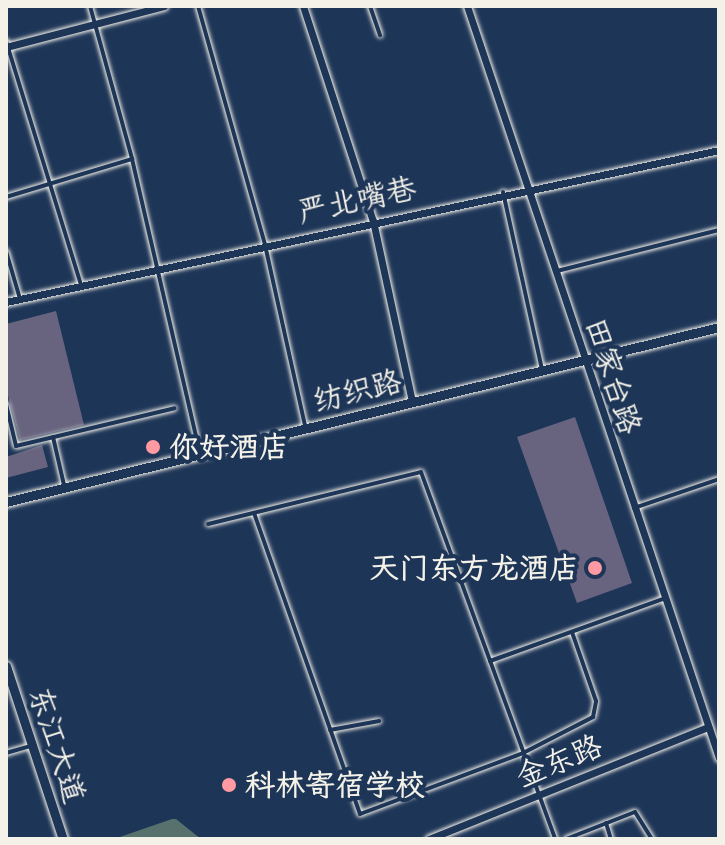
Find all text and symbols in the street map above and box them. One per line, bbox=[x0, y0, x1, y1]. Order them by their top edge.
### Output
street label: 严北嘴巷 bbox=[295, 170, 419, 230]
street label: 田家台路 bbox=[577, 313, 649, 439]
street label: 纺织路 bbox=[309, 363, 405, 419]
place label: 你好酒店 bbox=[169, 429, 289, 465]
marker: 你好酒店 bbox=[144, 438, 162, 456]
place label: 天门东方龙酒店 bbox=[369, 550, 579, 586]
marker: 天门东方龙酒店 bbox=[586, 559, 604, 577]
street label: 东江大道 bbox=[21, 682, 93, 808]
street label: 金东路 bbox=[511, 727, 607, 795]
place label: 科林寄宿学校 bbox=[245, 767, 425, 803]
marker: 科林寄宿学校 bbox=[220, 776, 238, 794]

